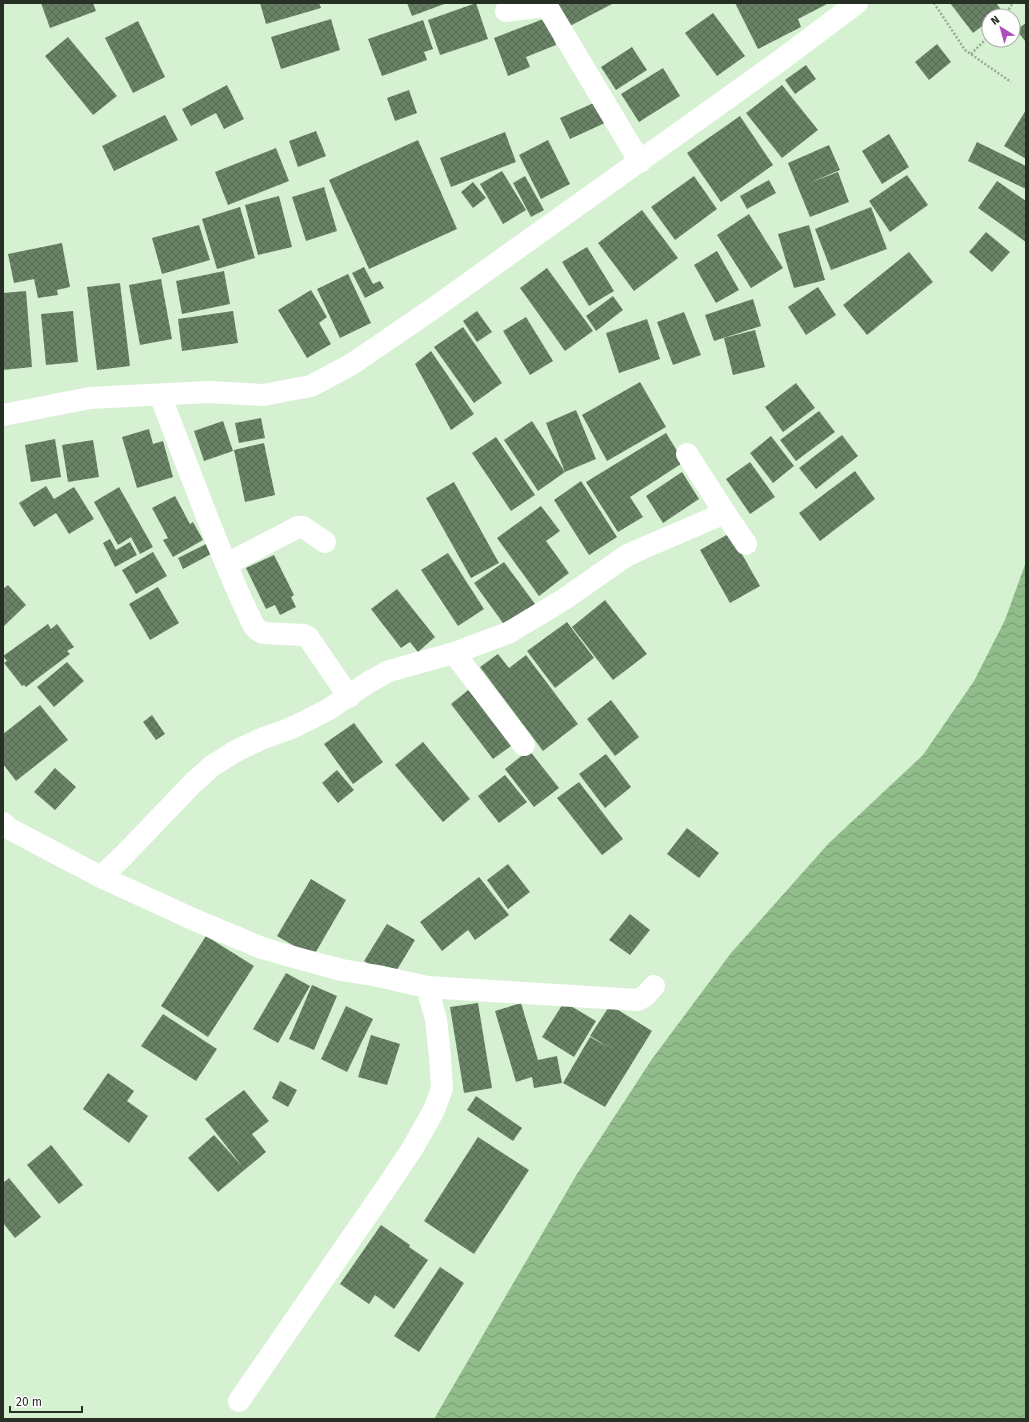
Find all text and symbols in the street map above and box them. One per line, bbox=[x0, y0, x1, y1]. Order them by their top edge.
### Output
north arrow bbox=[981, 8, 1021, 48]
text: N bbox=[988, 13, 1002, 28]
scale bar bbox=[10, 1388, 82, 1414]
text: 20 m bbox=[16, 1395, 42, 1409]

